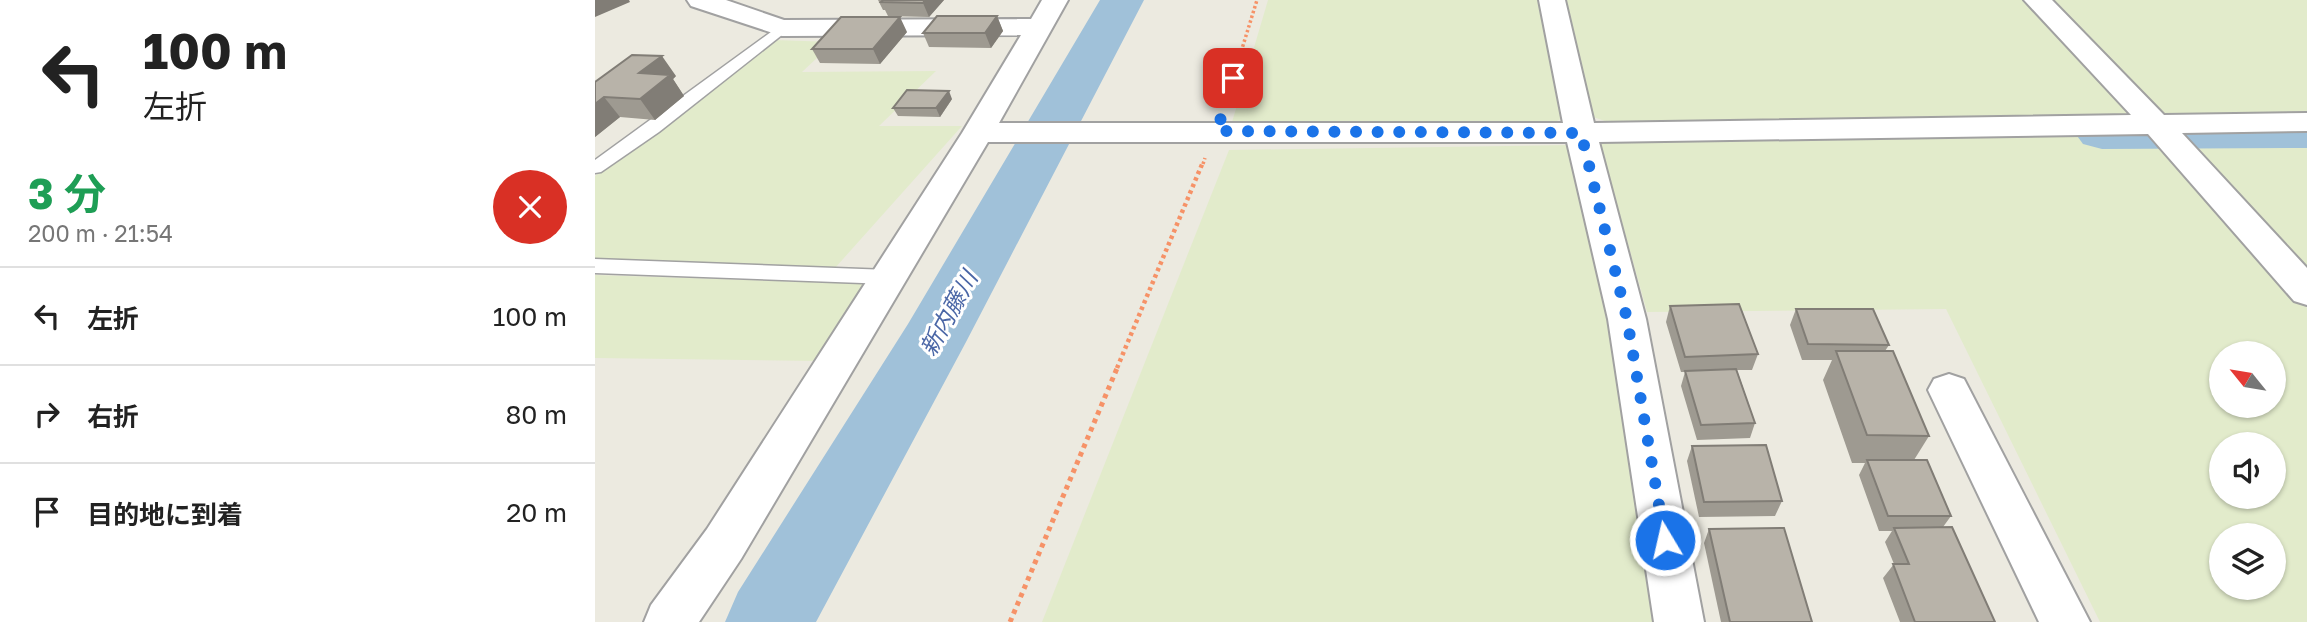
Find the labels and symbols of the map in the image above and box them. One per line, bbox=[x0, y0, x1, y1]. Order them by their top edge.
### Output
pin bbox=[1203, 48, 1263, 108]
water label: 新内藤川 bbox=[913, 263, 984, 360]
north arrow bbox=[2209, 341, 2285, 418]
position arrow bbox=[1628, 503, 1702, 577]

